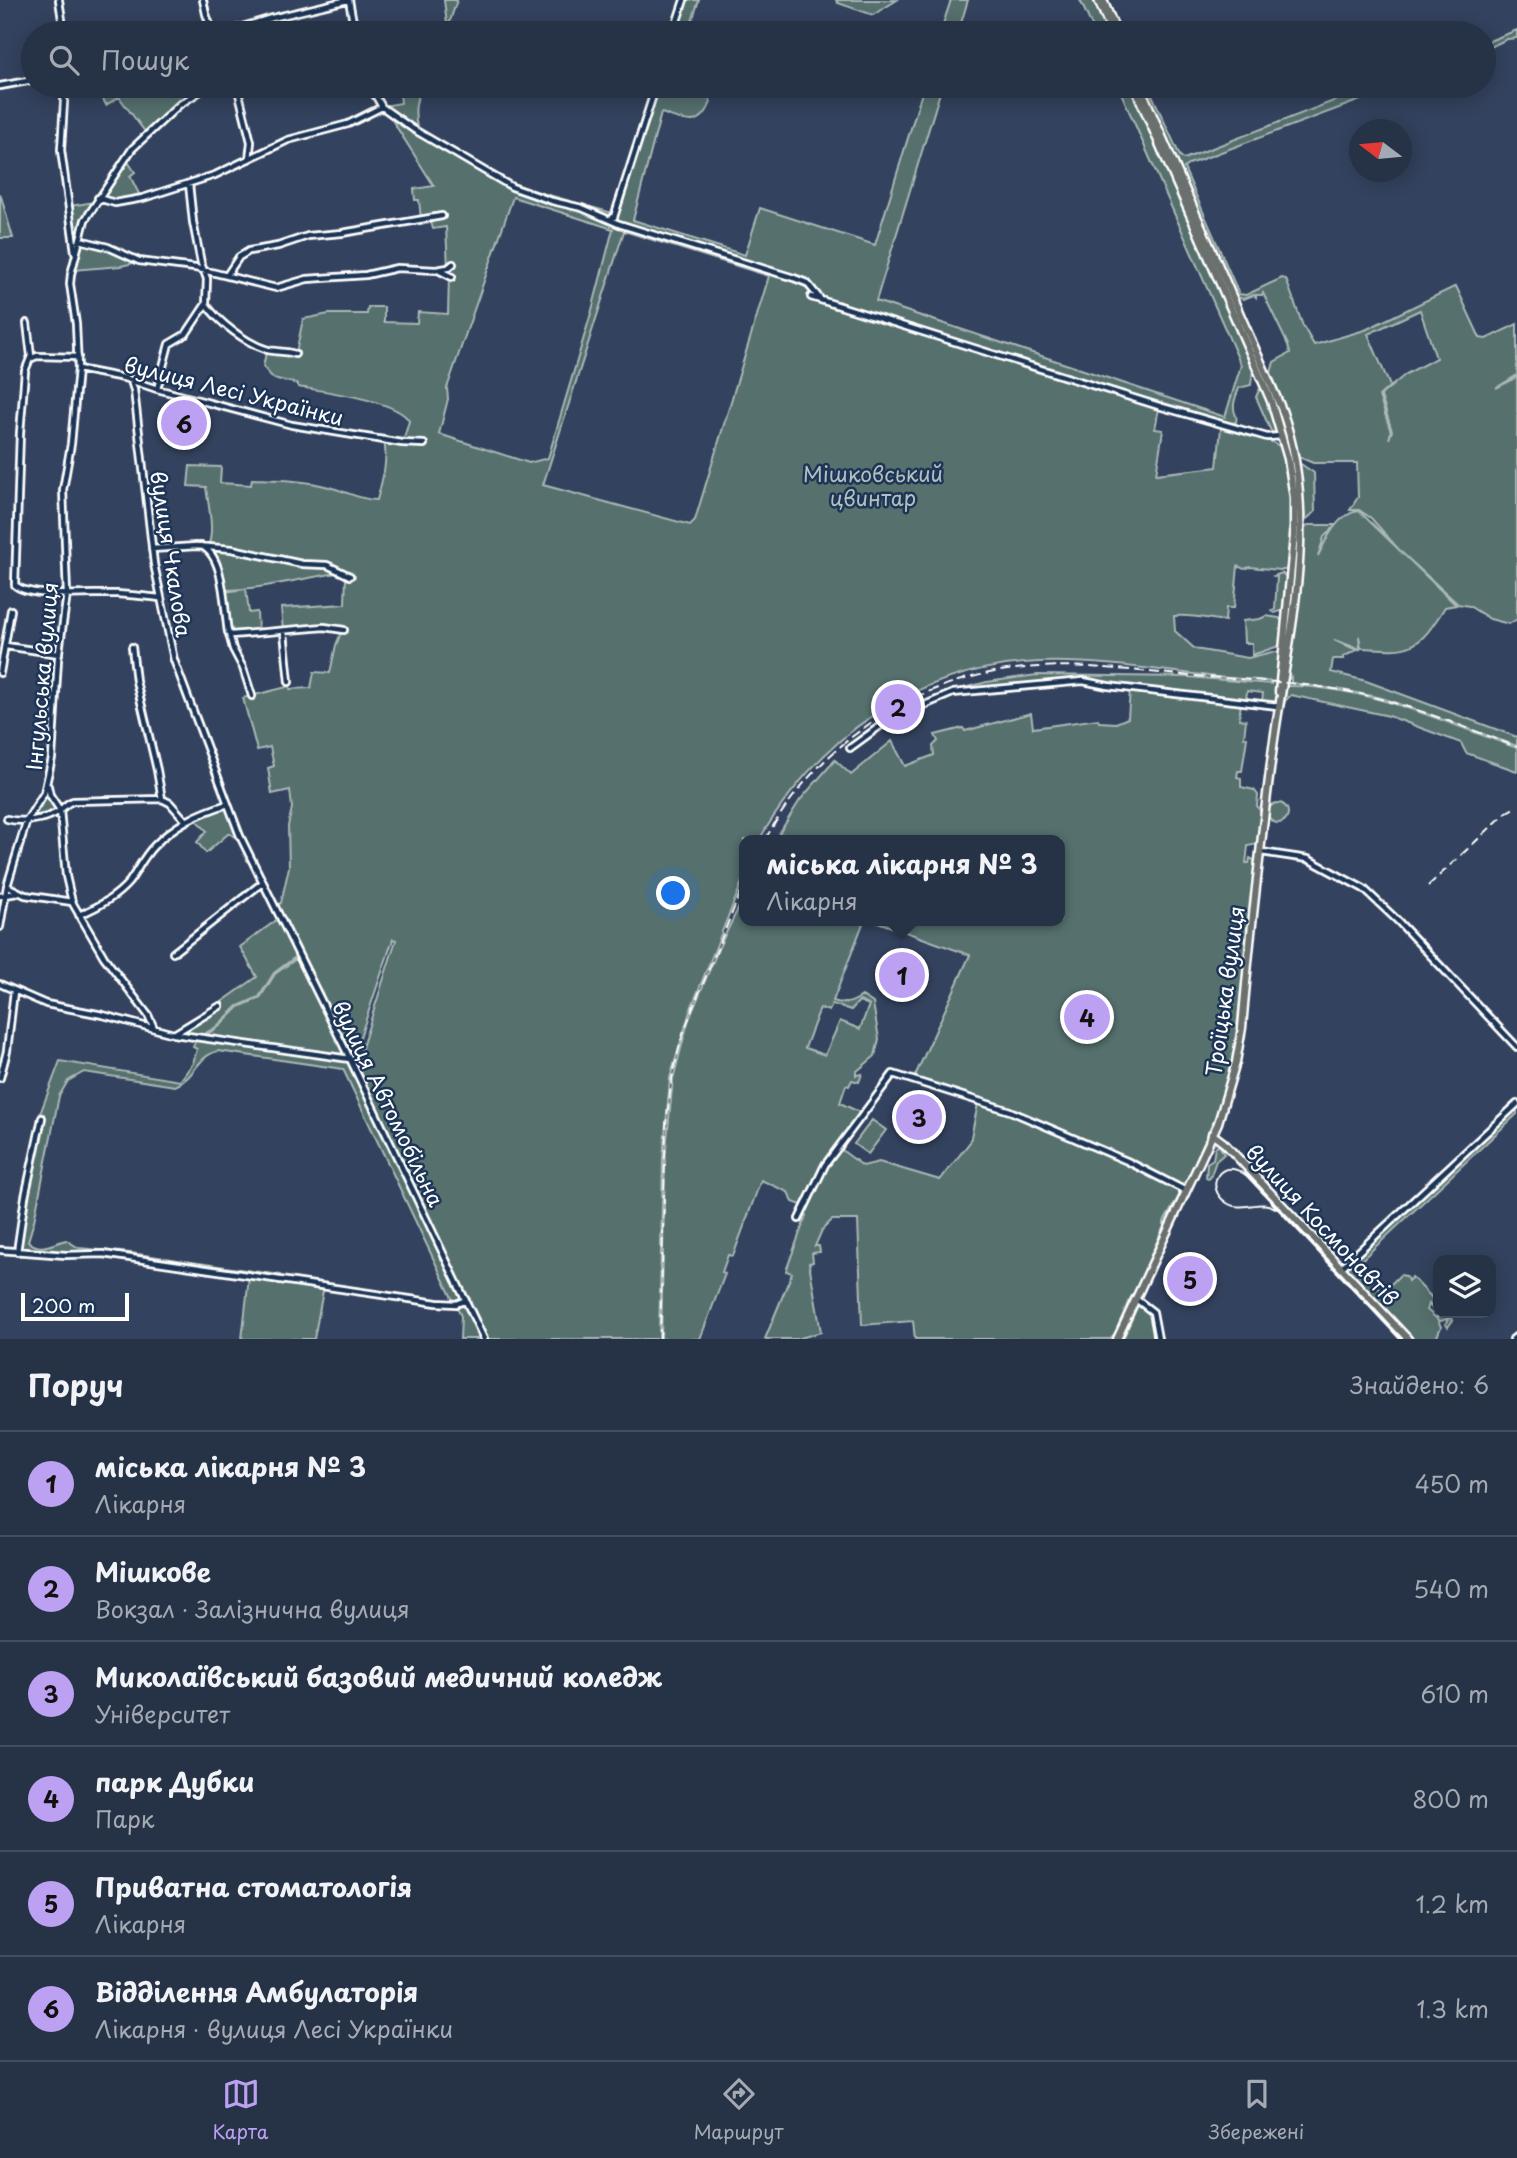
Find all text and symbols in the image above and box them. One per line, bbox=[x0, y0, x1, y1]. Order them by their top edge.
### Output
search box bbox=[21, 21, 1496, 98]
text: Пошук bbox=[101, 40, 189, 79]
icon: search bbox=[45, 41, 83, 79]
north arrow bbox=[1349, 119, 1412, 182]
street label: вулиця Лесі Українки bbox=[121, 347, 347, 433]
pin: 6 bbox=[161, 397, 207, 449]
park label: Мішковський цвинтар bbox=[803, 457, 943, 513]
street label: вулиця Чкалова bbox=[143, 469, 201, 639]
street label: Інгульська вулиця bbox=[17, 581, 65, 771]
pin: 2 bbox=[875, 681, 921, 733]
popup bbox=[739, 835, 1065, 926]
text: міська лікарня № 3 bbox=[766, 844, 1038, 883]
your location bbox=[656, 876, 690, 910]
text: Лікарня bbox=[766, 883, 858, 918]
street label: Троїцька вулиця bbox=[1196, 904, 1252, 1078]
pin: 1 bbox=[879, 949, 925, 1001]
pin: 4 bbox=[1064, 991, 1110, 1043]
street label: вулиця Автомобільна bbox=[325, 995, 453, 1211]
pin: 3 bbox=[896, 1091, 942, 1143]
street label: вулиця Космонавтів bbox=[1239, 1136, 1407, 1312]
pin: 5 bbox=[1167, 1253, 1213, 1305]
map controls bbox=[1433, 1255, 1496, 1318]
button: layers bbox=[1433, 1255, 1496, 1318]
scale bar bbox=[21, 1290, 130, 1322]
text: 200 m bbox=[32, 1291, 95, 1319]
text: Поруч bbox=[28, 1362, 123, 1407]
text: Знайдено: 6 bbox=[1350, 1367, 1489, 1402]
text: міська лікарня № 3 bbox=[95, 1447, 366, 1486]
text: 1 bbox=[46, 1466, 57, 1501]
text: 450 m bbox=[1415, 1466, 1489, 1501]
text: Лікарня bbox=[95, 1486, 186, 1521]
text: Мішкове bbox=[95, 1552, 211, 1591]
text: 2 bbox=[43, 1571, 59, 1606]
text: 540 m bbox=[1413, 1571, 1489, 1606]
text: Вокзал · Залізнична вулиця bbox=[95, 1591, 410, 1626]
text: Миколаївський базовий медичний коледж bbox=[95, 1657, 662, 1696]
text: 3 bbox=[43, 1676, 59, 1711]
text: 610 m bbox=[1421, 1676, 1489, 1711]
text: Університет bbox=[95, 1696, 230, 1731]
text: парк Дубки bbox=[95, 1762, 254, 1801]
text: 4 bbox=[43, 1781, 59, 1816]
text: 800 m bbox=[1412, 1781, 1489, 1816]
text: Парк bbox=[95, 1801, 154, 1836]
text: Приватна стоматологія bbox=[95, 1867, 412, 1906]
text: 5 bbox=[44, 1886, 58, 1921]
text: 1.2 km bbox=[1416, 1886, 1489, 1921]
text: Лікарня bbox=[95, 1906, 186, 1941]
text: Відділення Амбулаторія bbox=[95, 1972, 418, 2011]
text: 6 bbox=[43, 1991, 59, 2026]
text: 1.3 km bbox=[1417, 1991, 1489, 2026]
text: Лікарня · вулиця Лесі Українки bbox=[95, 2011, 453, 2046]
tab: Карта bbox=[213, 2075, 268, 2145]
tab: Маршрут bbox=[694, 2075, 784, 2145]
tab: Збережені bbox=[1209, 2075, 1304, 2145]

